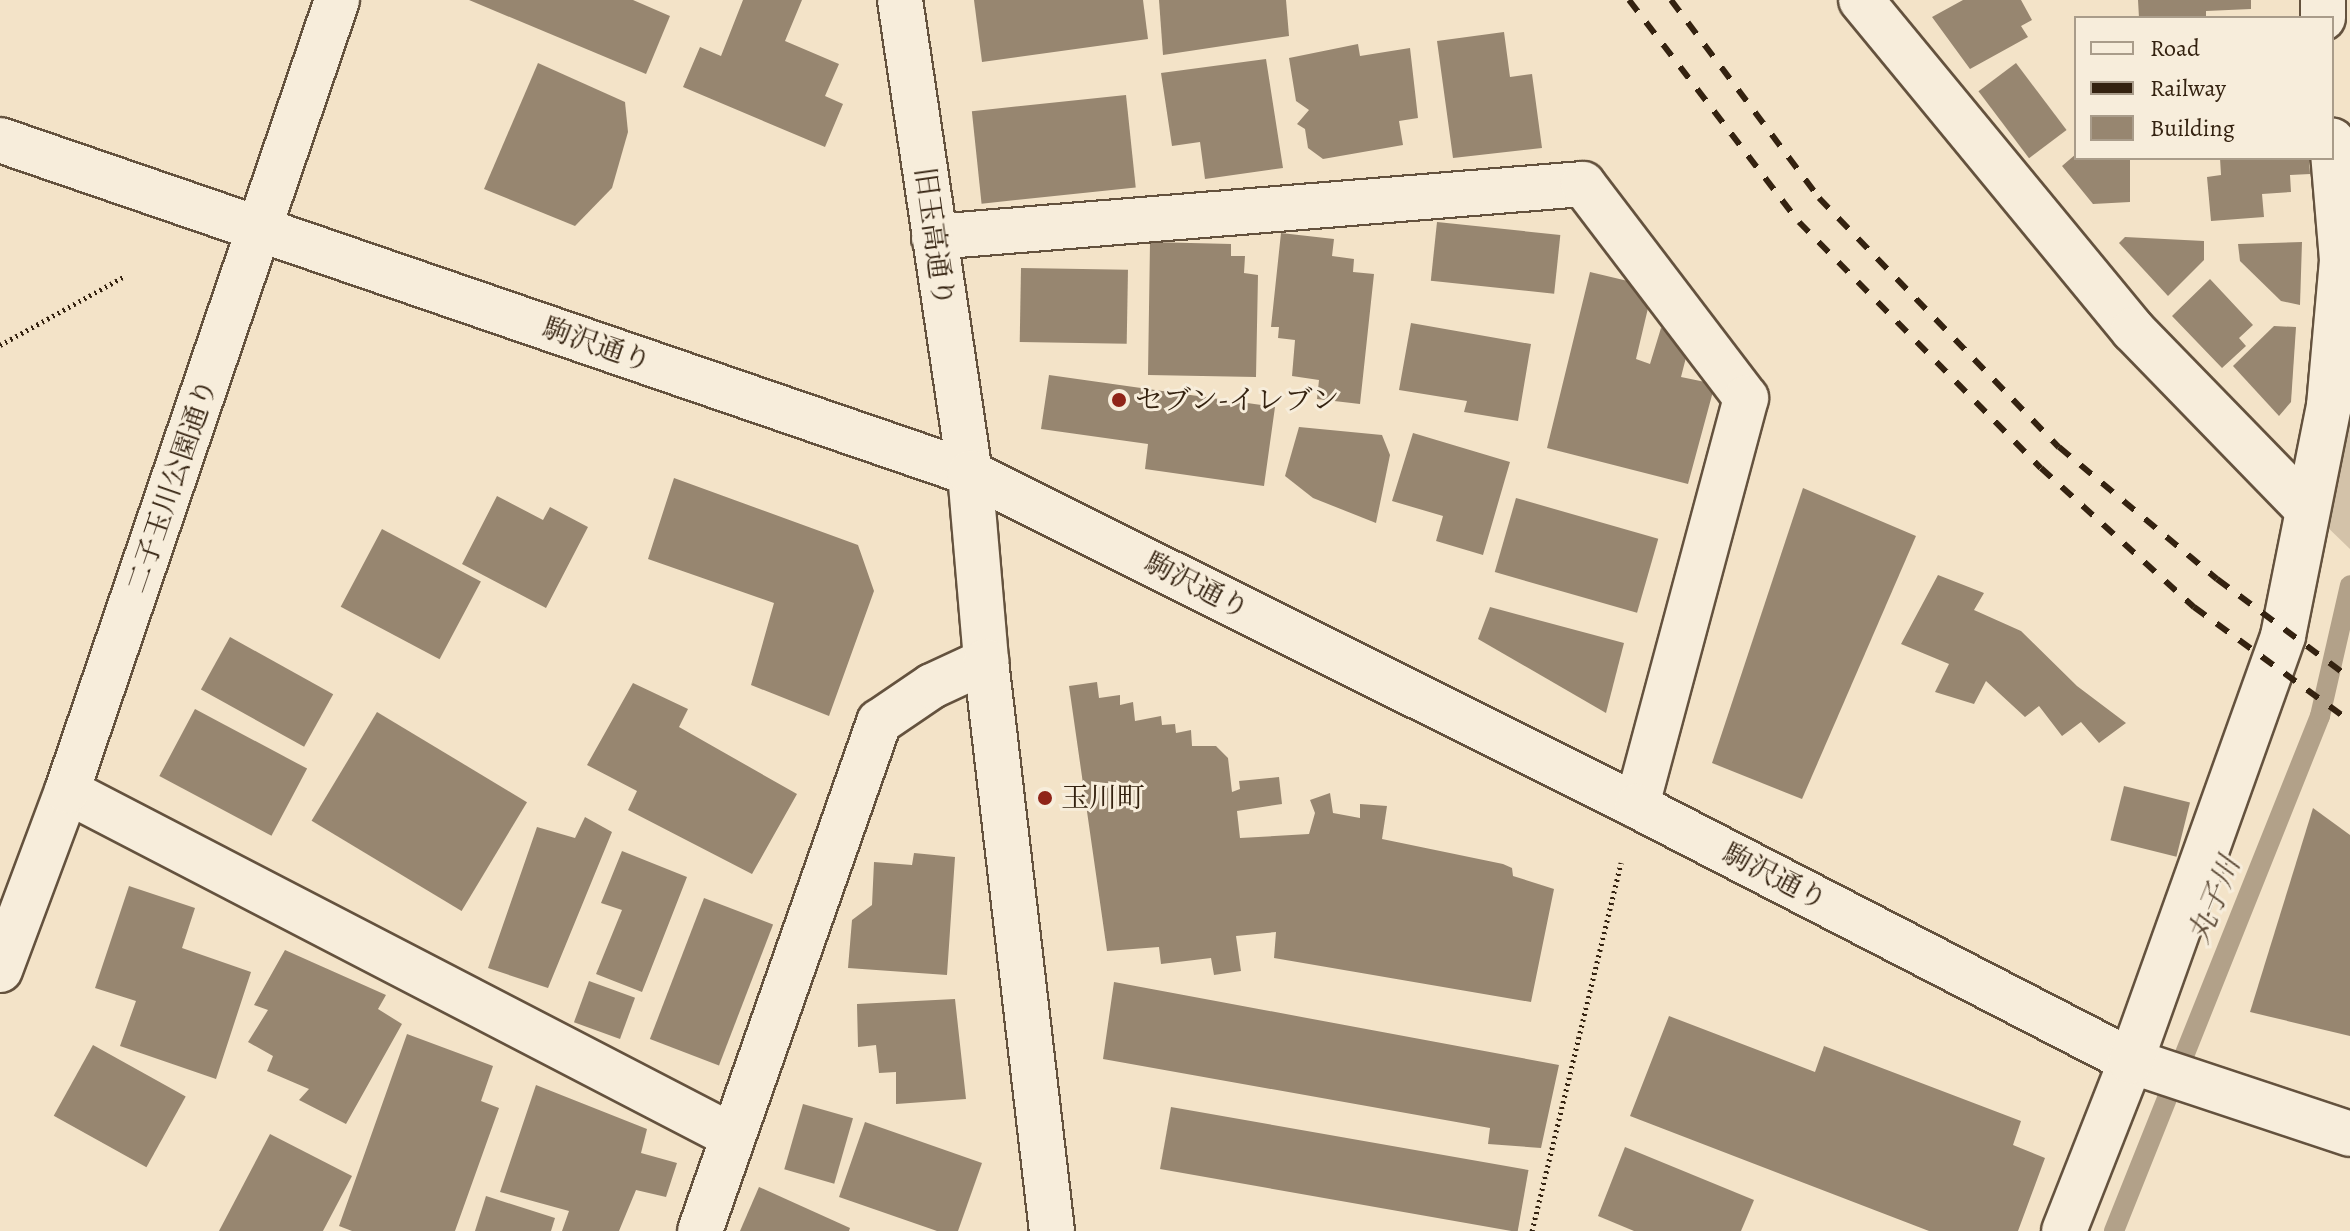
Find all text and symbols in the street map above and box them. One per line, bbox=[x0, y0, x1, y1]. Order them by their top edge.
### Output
legend bbox=[2074, 16, 2334, 160]
text: Road bbox=[2150, 32, 2200, 64]
text: Railway bbox=[2150, 72, 2226, 104]
text: Building bbox=[2150, 112, 2235, 144]
street label: 旧玉高通り bbox=[908, 165, 960, 309]
street label: 駒沢通り bbox=[539, 311, 655, 379]
street label: 二子玉川公園通り bbox=[120, 375, 224, 597]
place label: セブン-イレブン bbox=[1135, 383, 1342, 417]
marker: セブン-イレブン bbox=[1110, 391, 1128, 409]
street label: 駒沢通り bbox=[1139, 546, 1255, 626]
place label: 玉川町 bbox=[1061, 781, 1145, 815]
marker: 玉川町 bbox=[1036, 789, 1054, 807]
street label: 駒沢通り bbox=[1717, 837, 1833, 917]
water label: 丸子川 bbox=[2180, 852, 2248, 948]

